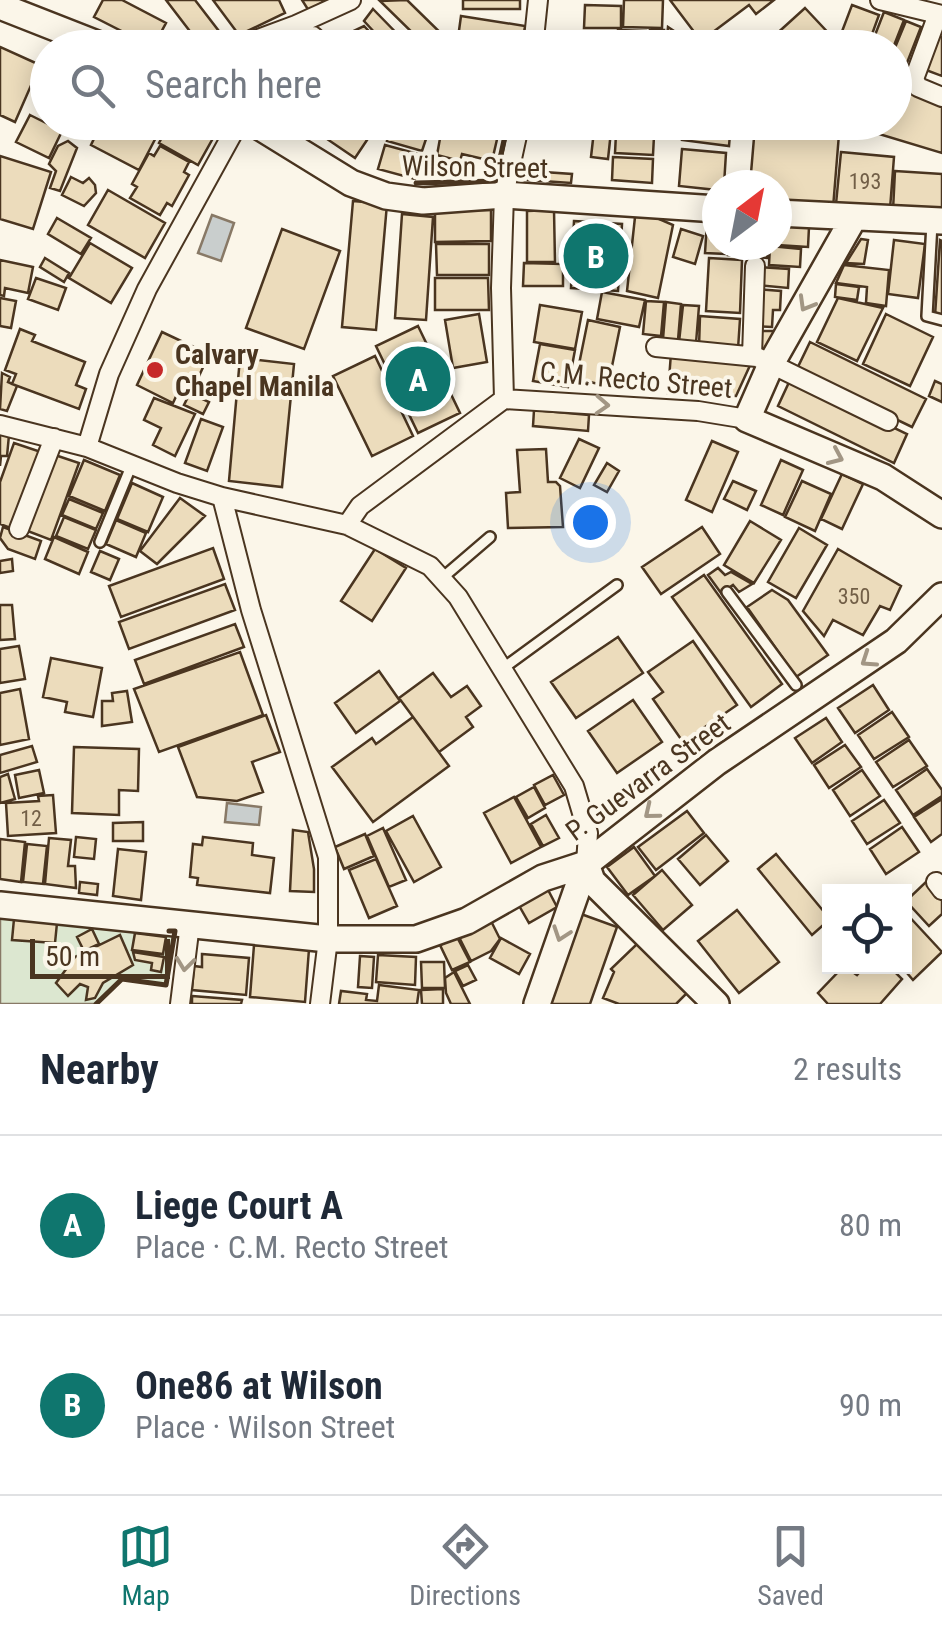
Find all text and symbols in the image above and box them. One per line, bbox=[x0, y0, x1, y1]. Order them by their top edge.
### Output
search box bbox=[30, 30, 912, 140]
icon: search bbox=[65, 58, 120, 113]
text: Search here bbox=[145, 63, 322, 107]
street label: Wilson Street bbox=[401, 149, 549, 185]
house number: 193 bbox=[849, 169, 881, 194]
north arrow bbox=[702, 170, 792, 260]
pin: B bbox=[564, 218, 628, 294]
one-way arrow bbox=[799, 293, 818, 311]
place label: Calvary Chapel Manila bbox=[175, 338, 334, 403]
pin: A bbox=[386, 342, 450, 416]
street label: C.M. Recto Street bbox=[538, 355, 734, 405]
marker: Calvary Chapel Manila bbox=[144, 359, 166, 381]
one-way arrow bbox=[594, 394, 610, 415]
one-way arrow bbox=[826, 445, 844, 465]
your location bbox=[565, 497, 616, 548]
house number: 350 bbox=[838, 584, 870, 609]
one-way arrow bbox=[861, 647, 879, 666]
street label: P. Guevarra Street bbox=[559, 706, 737, 848]
one-way arrow bbox=[644, 800, 662, 818]
house number: 12 bbox=[20, 806, 42, 831]
map controls bbox=[822, 884, 912, 974]
button: locate bbox=[822, 884, 912, 974]
one-way arrow bbox=[552, 924, 573, 941]
scale bar bbox=[30, 934, 170, 978]
text: 50 m bbox=[45, 940, 100, 973]
one-way arrow bbox=[175, 956, 196, 972]
text: Nearby bbox=[40, 1045, 159, 1094]
text: 2 results bbox=[793, 1050, 902, 1088]
text: Liege Court A bbox=[135, 1184, 343, 1228]
text: A bbox=[63, 1206, 82, 1244]
text: 80 m bbox=[839, 1206, 902, 1244]
text: Place · C.M. Recto Street bbox=[135, 1228, 449, 1266]
text: One86 at Wilson bbox=[135, 1364, 383, 1408]
text: B bbox=[64, 1386, 81, 1424]
text: 90 m bbox=[839, 1386, 902, 1424]
text: Place · Wilson Street bbox=[135, 1408, 395, 1446]
tab: Map bbox=[118, 1519, 173, 1612]
tab: Directions bbox=[409, 1519, 521, 1612]
tab: Saved bbox=[757, 1519, 824, 1612]

